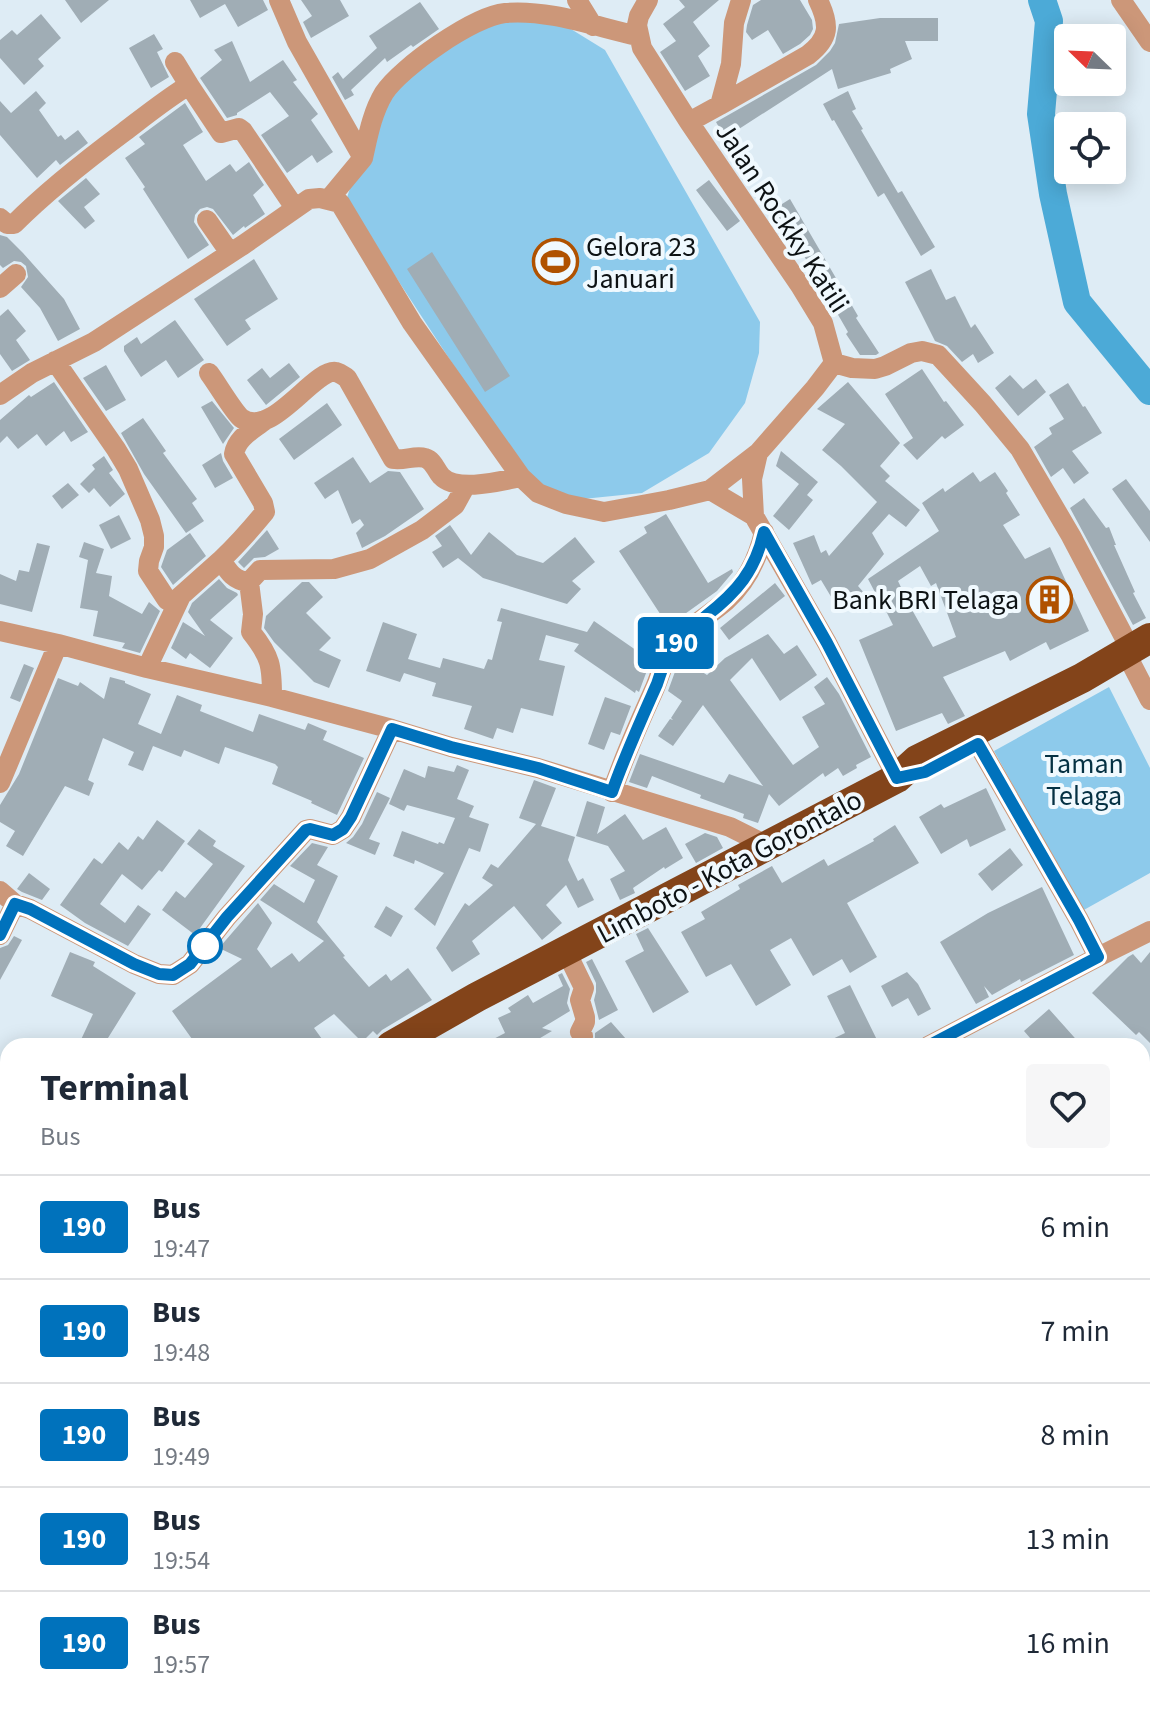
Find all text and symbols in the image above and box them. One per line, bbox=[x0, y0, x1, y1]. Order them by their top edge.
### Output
north arrow bbox=[1054, 24, 1126, 96]
map controls bbox=[1054, 24, 1126, 184]
button: locate bbox=[1054, 112, 1126, 184]
street label: Jalan Rockky Katili bbox=[705, 114, 859, 321]
place label: Gelora 23 Januari bbox=[586, 227, 696, 299]
sports icon: Gelora 23 Januari bbox=[531, 238, 579, 286]
building icon: Bank BRI Telaga bbox=[1026, 575, 1074, 623]
place label: Bank BRI Telaga bbox=[832, 580, 1019, 620]
line badge: 190 bbox=[630, 617, 722, 669]
text: 190 bbox=[654, 623, 698, 663]
park label: Taman Telaga bbox=[1044, 744, 1124, 816]
street label: Limboto - Kota Gorontalo bbox=[590, 780, 869, 954]
unlabelled marker bbox=[188, 929, 222, 963]
text: Terminal bbox=[40, 1061, 189, 1115]
button: heart bbox=[1026, 1064, 1110, 1148]
text: Bus bbox=[40, 1118, 80, 1155]
text: Bus bbox=[152, 1187, 200, 1230]
text: 6 min bbox=[1040, 1206, 1110, 1249]
text: 190 bbox=[62, 1207, 106, 1247]
text: 19:47 bbox=[152, 1230, 210, 1267]
text: Bus bbox=[152, 1291, 200, 1334]
text: 7 min bbox=[1040, 1310, 1110, 1353]
text: 190 bbox=[62, 1311, 106, 1351]
text: 19:48 bbox=[152, 1334, 210, 1371]
text: Bus bbox=[152, 1395, 200, 1438]
text: 8 min bbox=[1040, 1414, 1110, 1457]
text: 190 bbox=[62, 1415, 106, 1455]
text: 19:49 bbox=[152, 1438, 210, 1475]
text: Bus bbox=[152, 1499, 200, 1542]
text: 13 min bbox=[1026, 1518, 1110, 1561]
text: 190 bbox=[62, 1519, 106, 1559]
text: 19:54 bbox=[152, 1542, 210, 1579]
text: Bus bbox=[152, 1603, 200, 1646]
text: 16 min bbox=[1026, 1622, 1110, 1665]
text: 190 bbox=[62, 1623, 106, 1663]
text: 19:57 bbox=[152, 1646, 210, 1683]

